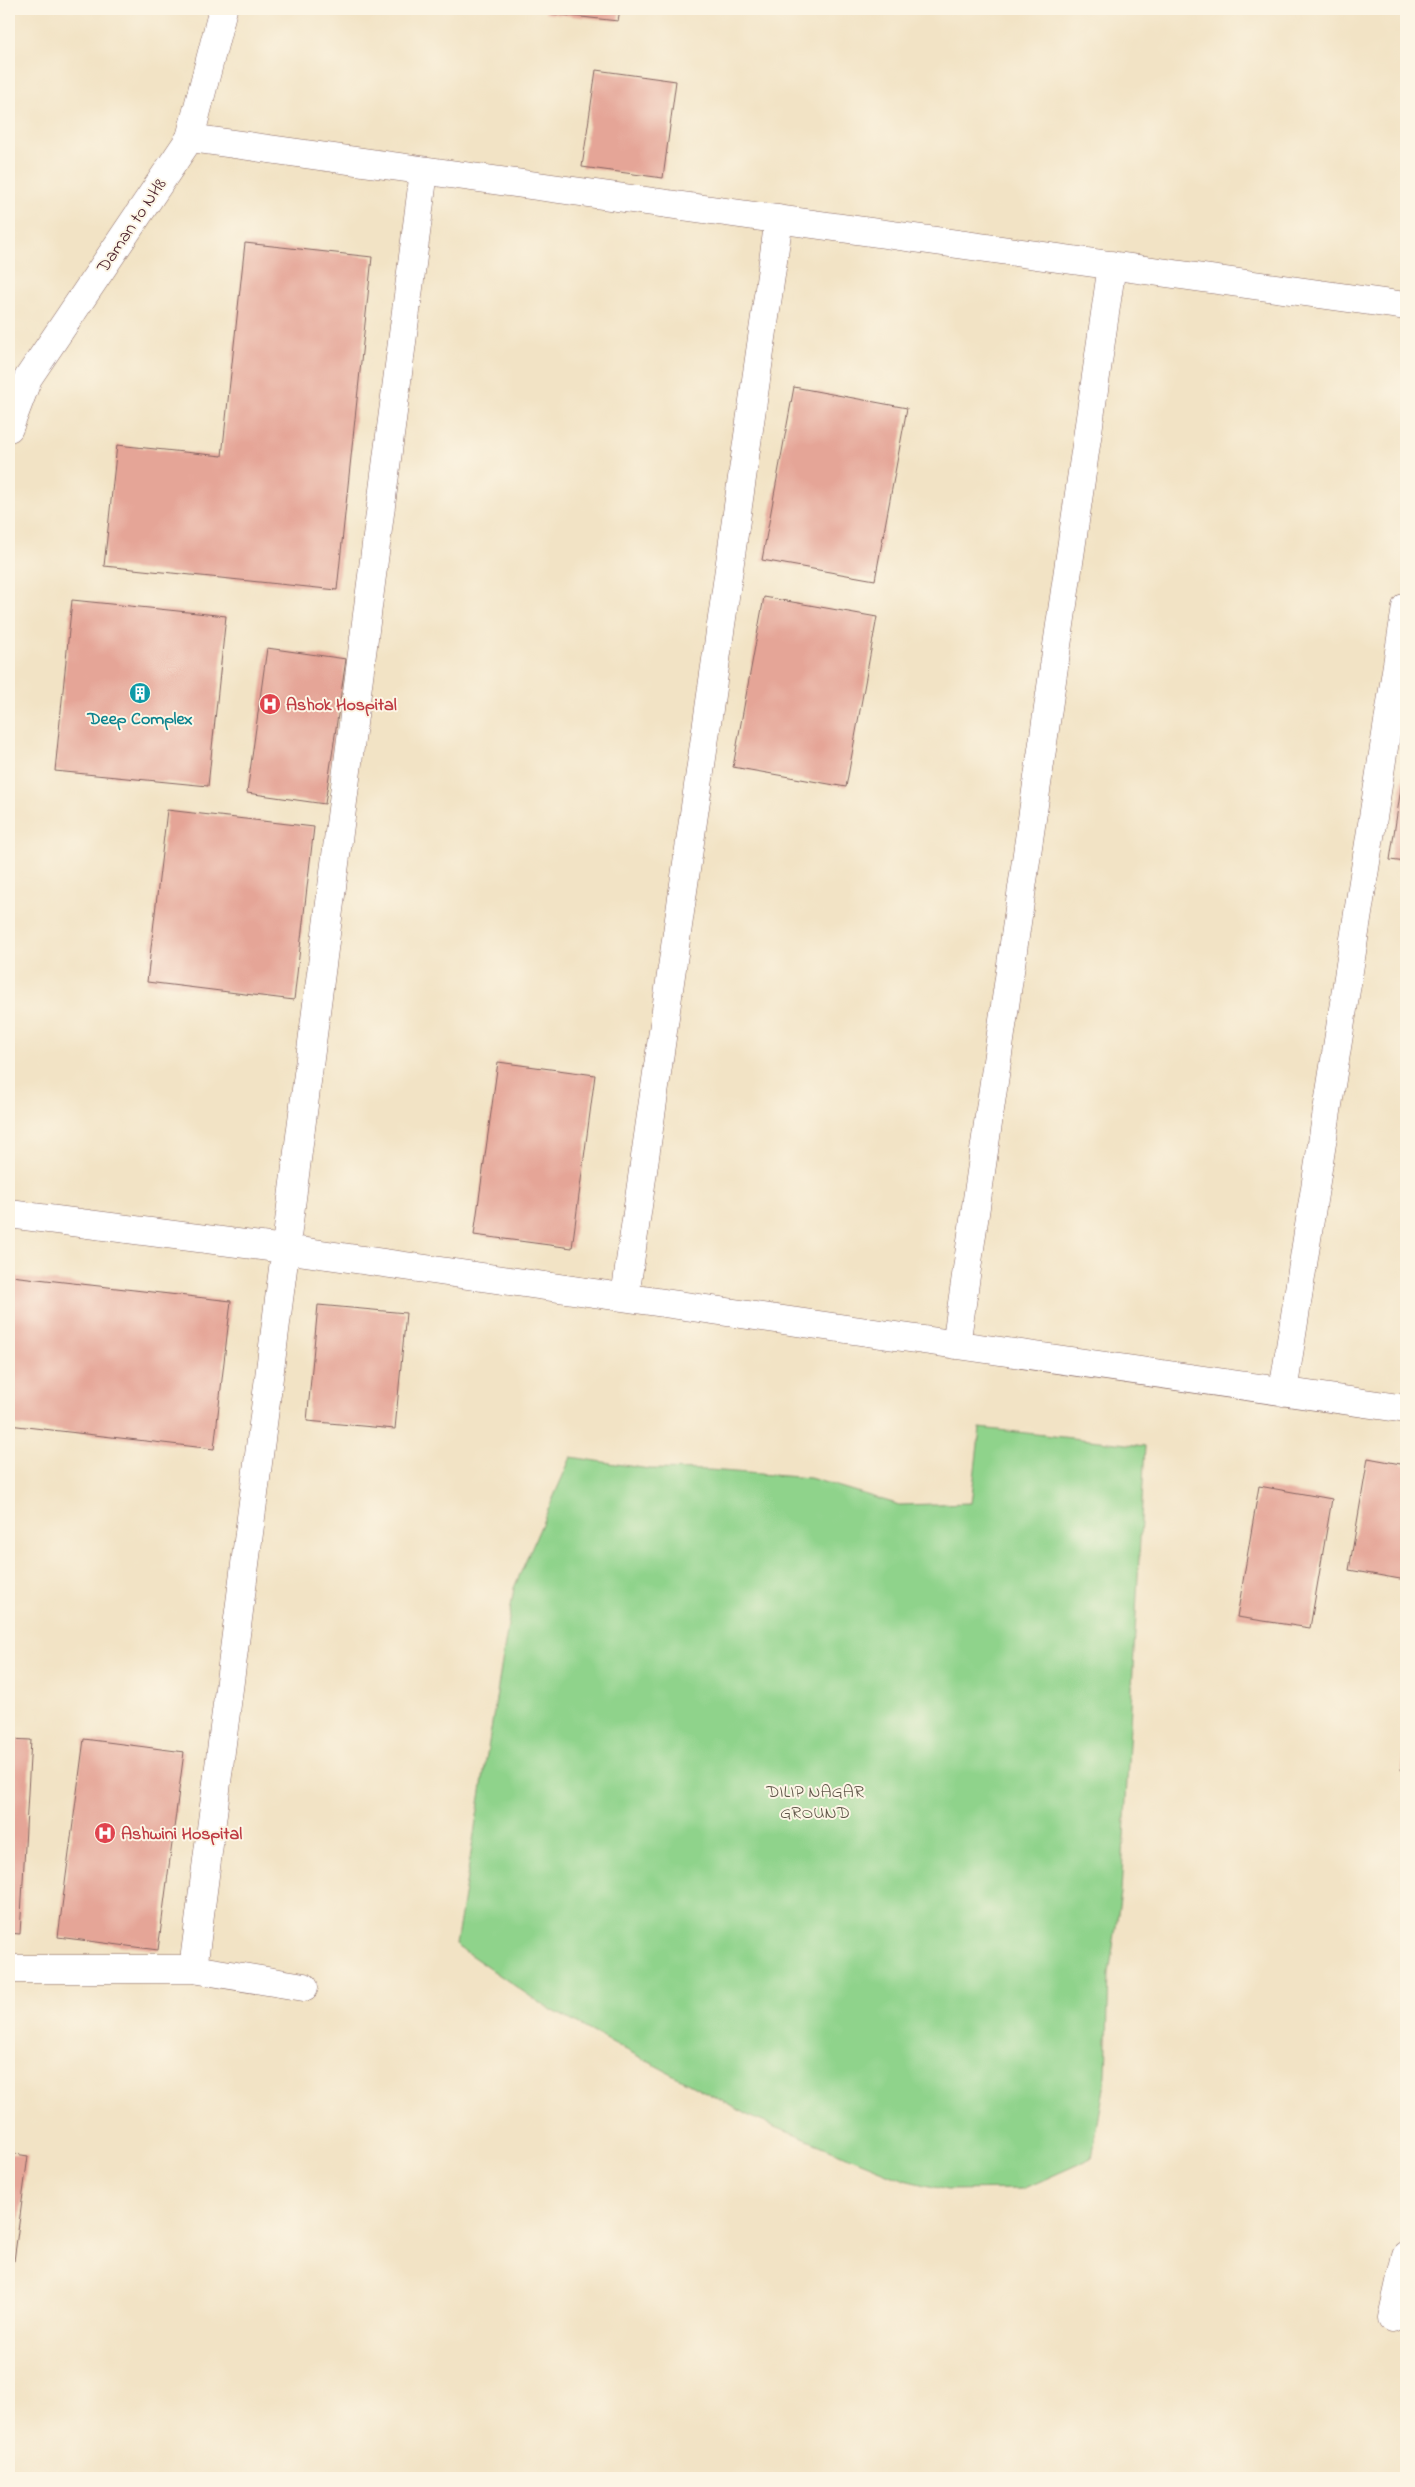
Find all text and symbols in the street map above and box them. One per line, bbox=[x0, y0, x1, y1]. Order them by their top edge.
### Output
street label: Daman to NH8 bbox=[91, 173, 174, 280]
building icon: Deep Complex bbox=[128, 681, 152, 705]
hospital icon: Ashok Hospital bbox=[258, 692, 282, 716]
place label: Ashok Hospital bbox=[286, 693, 397, 719]
place label: Deep Complex bbox=[86, 707, 193, 733]
park label: DILIP NAGAR GROUND bbox=[765, 1780, 864, 1827]
hospital icon: Ashwini Hospital bbox=[93, 1821, 117, 1845]
place label: Ashwini Hospital bbox=[121, 1822, 242, 1848]

